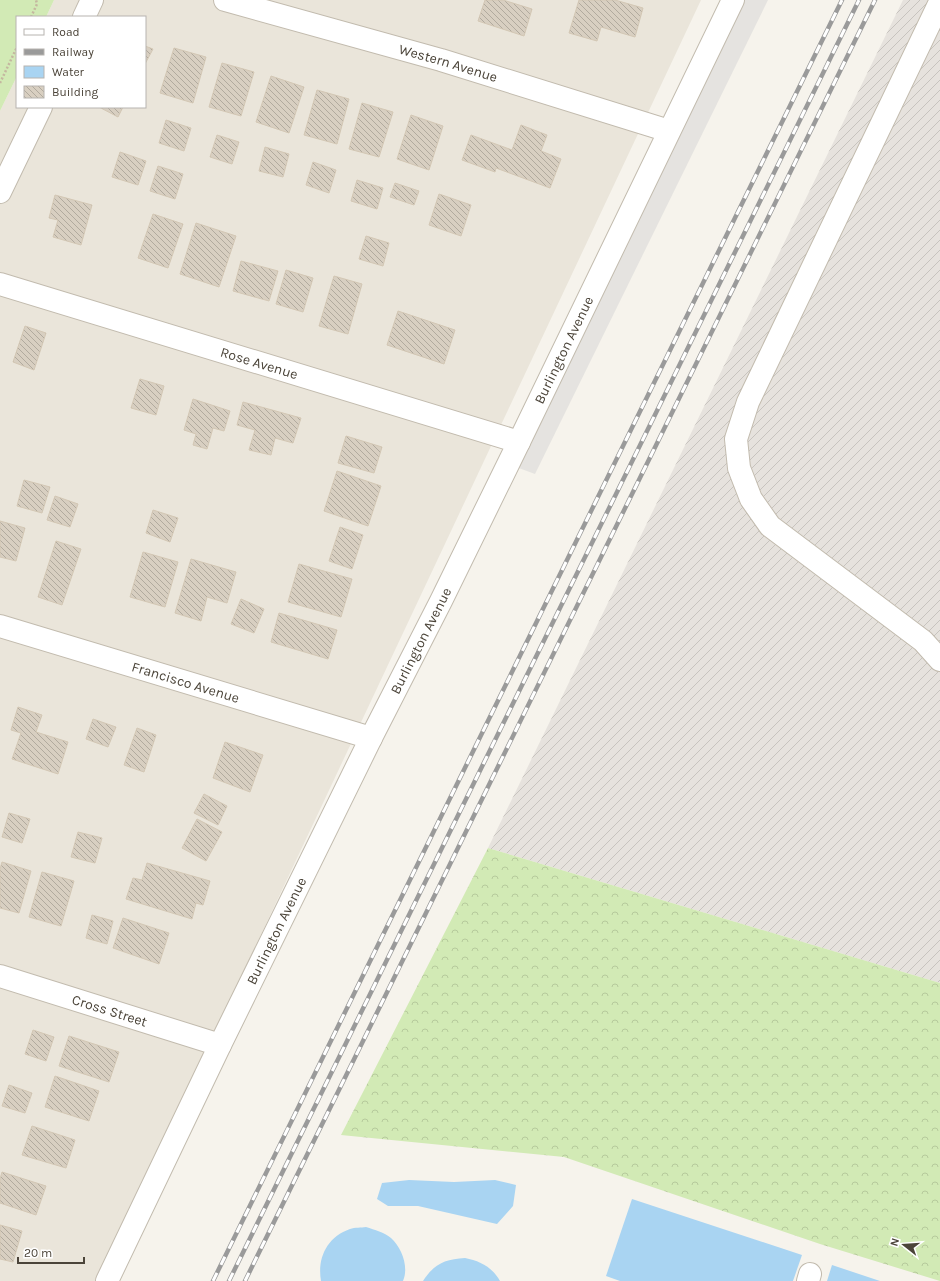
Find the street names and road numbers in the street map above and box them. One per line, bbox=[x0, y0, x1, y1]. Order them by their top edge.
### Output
street label: Western Avenue bbox=[397, 40, 500, 86]
street label: Burlington Avenue bbox=[530, 293, 597, 407]
street label: Rose Avenue bbox=[218, 343, 300, 383]
street label: Burlington Avenue bbox=[386, 585, 455, 697]
street label: Francisco Avenue bbox=[130, 658, 242, 706]
street label: Burlington Avenue bbox=[243, 874, 310, 987]
street label: Cross Street bbox=[70, 991, 149, 1030]

